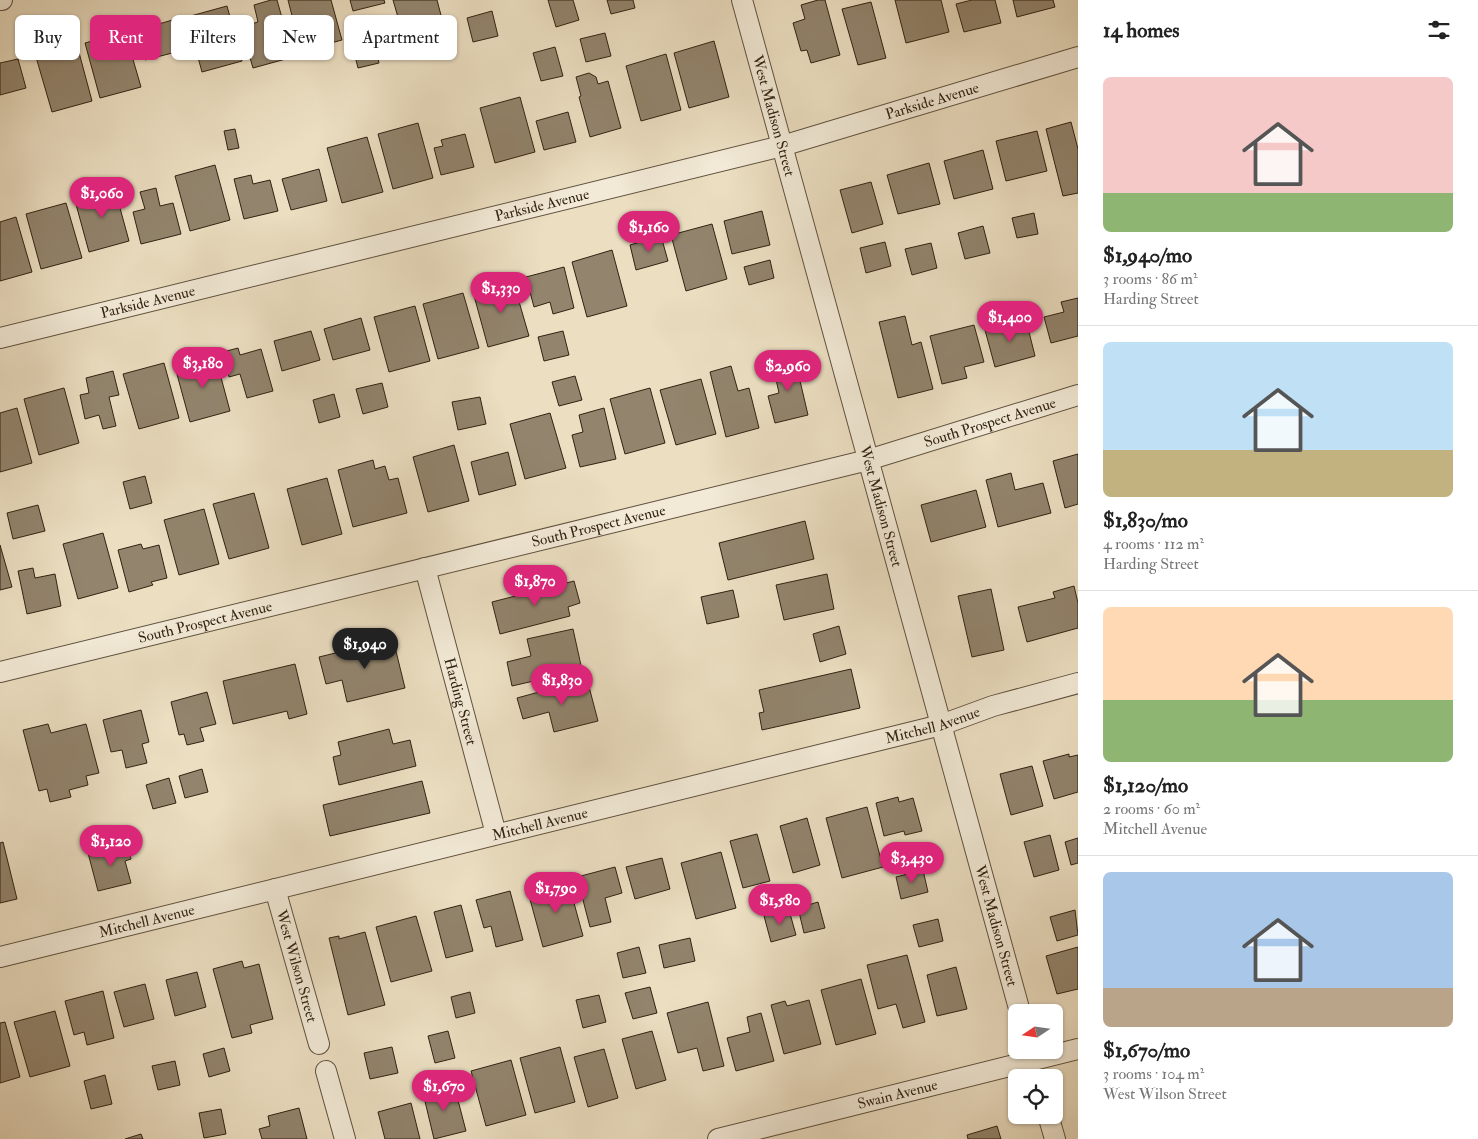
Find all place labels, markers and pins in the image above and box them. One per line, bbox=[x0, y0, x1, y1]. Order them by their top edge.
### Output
pin: $1,060 bbox=[61, 176, 143, 219]
pin: $1,160 bbox=[608, 210, 690, 253]
pin: $1,330 bbox=[460, 272, 542, 314]
pin: $1,400 bbox=[969, 300, 1051, 343]
pin: $3,180 bbox=[162, 346, 244, 389]
pin: $2,960 bbox=[747, 350, 829, 392]
pin: $1,870 bbox=[494, 564, 576, 607]
pin: $1,940 bbox=[324, 628, 406, 670]
pin: $1,830 bbox=[521, 664, 603, 706]
pin: $1,120 bbox=[70, 824, 152, 867]
pin: $3,430 bbox=[871, 842, 953, 884]
pin: $1,790 bbox=[515, 872, 597, 914]
pin: $1,580 bbox=[739, 884, 821, 926]
pin: $1,670 bbox=[403, 1070, 485, 1112]

